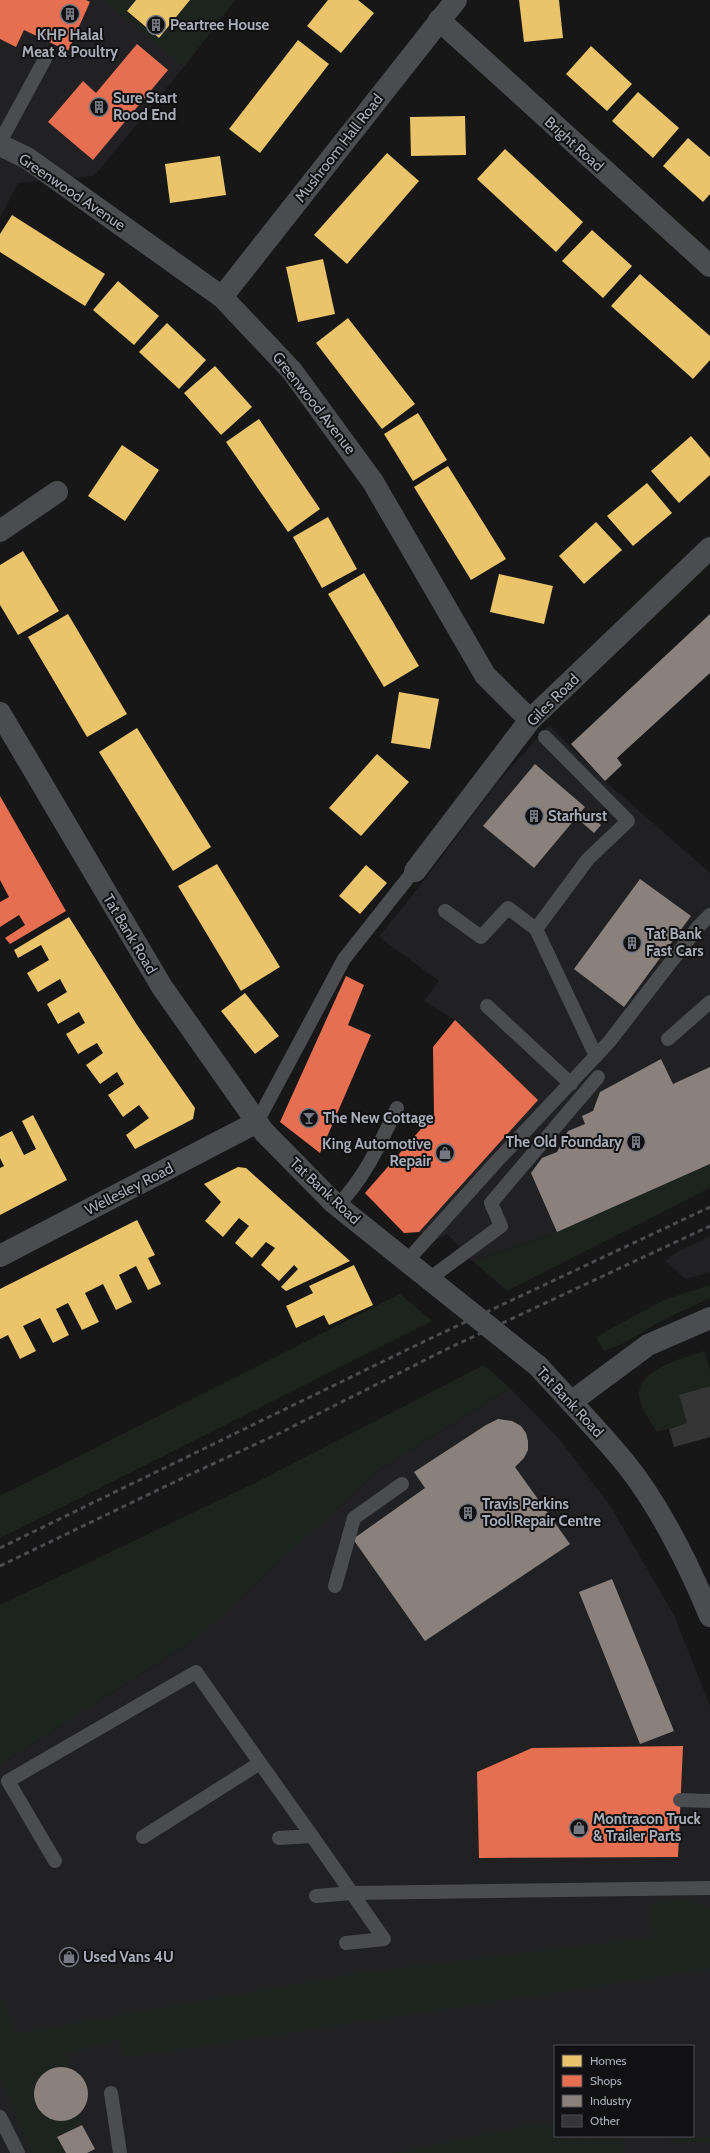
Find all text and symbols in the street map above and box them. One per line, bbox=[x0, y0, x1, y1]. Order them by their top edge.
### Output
building icon: KHP Halal Meat & Poultry bbox=[59, 3, 81, 25]
building icon: Peartree House bbox=[145, 14, 167, 36]
place label: Peartree House bbox=[170, 16, 270, 34]
place label: KHP Halal Meat & Poultry bbox=[22, 26, 119, 61]
place label: Sure Start Rood End bbox=[113, 89, 177, 124]
street label: Mushroom Hall Road bbox=[291, 90, 387, 206]
building icon: Sure Start Rood End bbox=[88, 96, 110, 118]
street label: Bright Road bbox=[541, 113, 607, 175]
street label: Greenwood Avenue bbox=[15, 150, 129, 235]
street label: Greenwood Avenue bbox=[269, 348, 360, 458]
street label: Giles Road bbox=[523, 670, 583, 730]
building icon: Starhurst bbox=[523, 805, 545, 827]
place label: Starhurst bbox=[548, 807, 607, 825]
street label: Tat Bank Road bbox=[99, 891, 161, 977]
place label: Tat Bank Fast Cars bbox=[646, 925, 704, 960]
building icon: Tat Bank Fast Cars bbox=[621, 932, 643, 954]
bar icon: The New Cottage bbox=[298, 1107, 320, 1129]
place label: The New Cottage bbox=[323, 1109, 434, 1127]
building icon: The Old Foundary bbox=[625, 1131, 647, 1153]
place label: The Old Foundary bbox=[506, 1133, 623, 1151]
place label: King Automotive Repair bbox=[322, 1135, 431, 1170]
shop icon: King Automotive Repair bbox=[434, 1142, 456, 1164]
street label: Tat Bank Road bbox=[286, 1154, 364, 1228]
street label: Wellesley Road bbox=[82, 1159, 176, 1219]
street label: Tat Bank Road bbox=[533, 1363, 607, 1441]
place label: Travis Perkins Tool Repair Centre bbox=[482, 1495, 601, 1530]
building icon: Travis Perkins Tool Repair Centre bbox=[457, 1502, 479, 1524]
place label: Montracon Truck & Trailer Parts bbox=[593, 1810, 702, 1845]
shop icon: Montracon Truck & Trailer Parts bbox=[568, 1817, 590, 1839]
shop icon: Used Vans 4U bbox=[58, 1946, 80, 1968]
place label: Used Vans 4U bbox=[83, 1948, 174, 1966]
legend bbox=[554, 2045, 694, 2137]
text: Homes bbox=[590, 2053, 627, 2068]
text: Shops bbox=[590, 2073, 622, 2088]
text: Industry bbox=[590, 2093, 631, 2108]
text: Other bbox=[590, 2113, 620, 2128]

